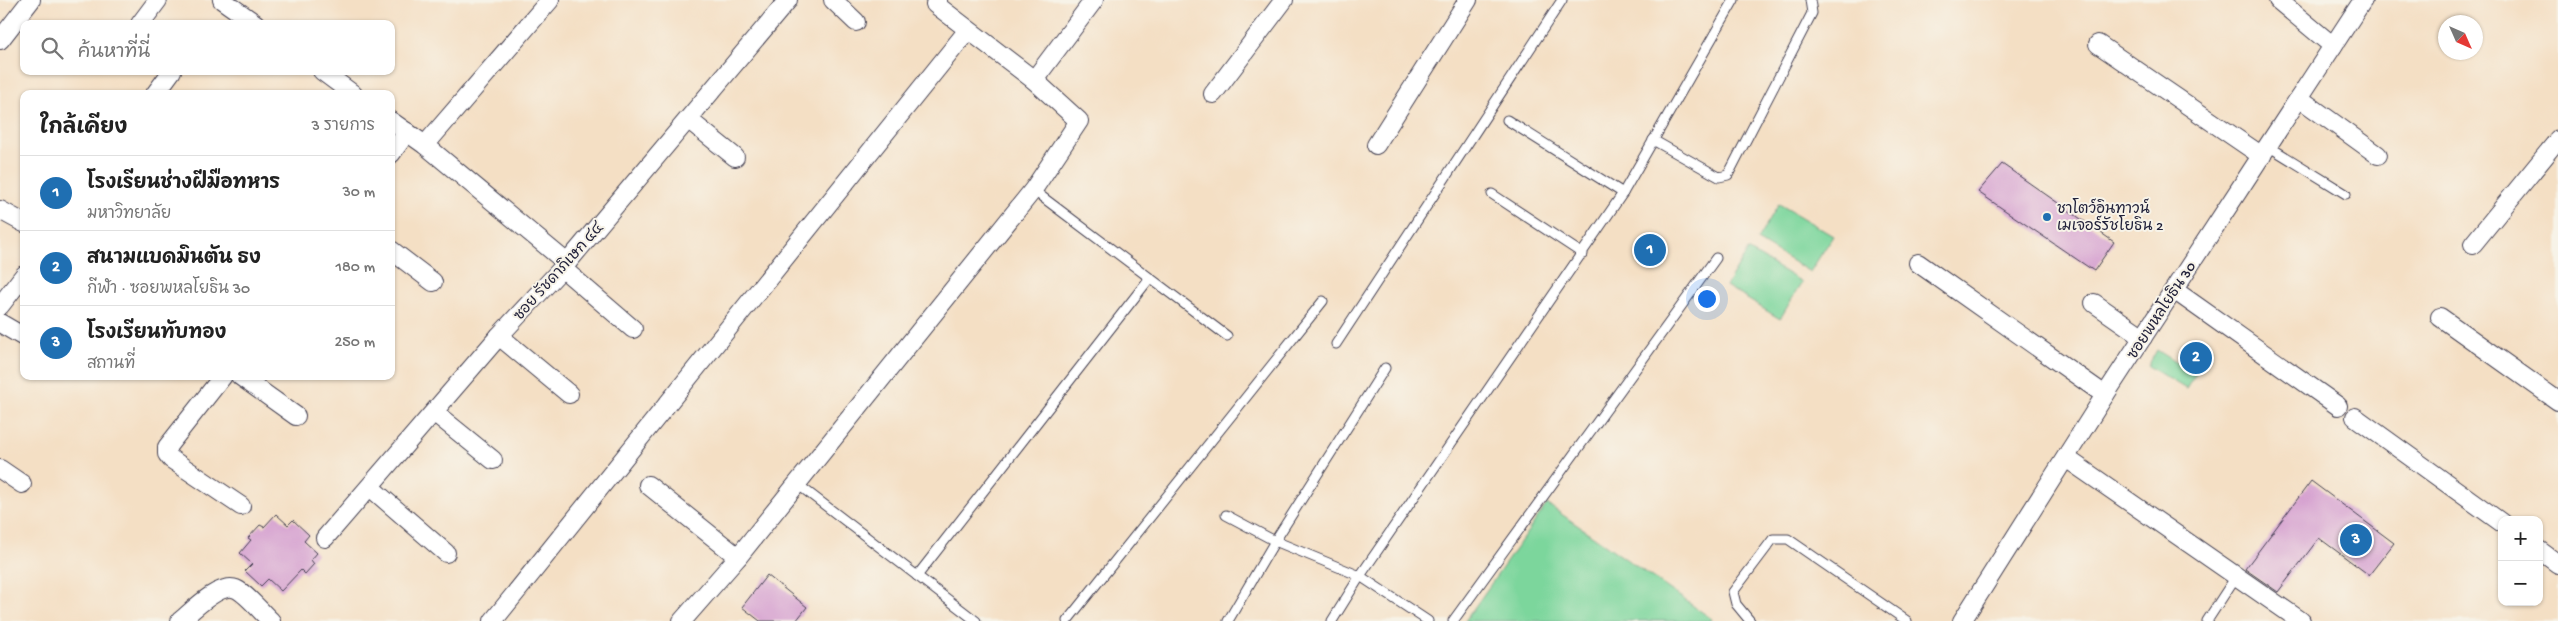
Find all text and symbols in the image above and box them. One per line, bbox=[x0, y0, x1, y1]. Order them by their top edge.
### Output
north arrow bbox=[2438, 15, 2483, 60]
search box bbox=[20, 20, 395, 75]
icon: search bbox=[38, 34, 66, 62]
text: ค้นหาที่นี่ bbox=[78, 42, 150, 65]
text: ใกล้เคียง bbox=[40, 117, 127, 142]
text: 3 รายการ bbox=[312, 118, 375, 137]
text: โรงเรียนช่างฝีมือทหาร bbox=[87, 173, 280, 196]
text: 1 bbox=[53, 184, 59, 203]
text: 30 m bbox=[342, 184, 375, 203]
place label: ชาโตว์อินทาวน์ เมเจอร์รัชโยธิน 2 bbox=[2057, 198, 2163, 236]
text: มหาวิทยาลัย bbox=[87, 206, 171, 225]
marker: ชาโตว์อินทาวน์ เมเจอร์รัชโยธิน 2 bbox=[2041, 211, 2053, 223]
street label: ซอย รัชดาภิเษก ๔๔ bbox=[509, 218, 609, 325]
pin: 1 bbox=[1634, 231, 1666, 269]
text: สนามแบดมินตัน ธง bbox=[87, 248, 261, 271]
street label: ซอยพหลโยธิน 30 bbox=[2122, 257, 2201, 363]
text: 2 bbox=[52, 259, 60, 278]
text: 180 m bbox=[336, 259, 375, 278]
text: กีฬา · ซอยพหลโยธิน 30 bbox=[87, 281, 250, 300]
your location bbox=[1694, 286, 1720, 312]
text: โรงเรียนทับทอง bbox=[87, 323, 227, 346]
text: 3 bbox=[52, 334, 60, 353]
text: 250 m bbox=[335, 334, 375, 353]
pin: 2 bbox=[2180, 339, 2212, 377]
text: สถานที่ bbox=[87, 356, 135, 375]
map controls bbox=[2498, 516, 2543, 606]
button: + bbox=[2498, 516, 2543, 561]
pin: 3 bbox=[2340, 521, 2372, 559]
button: − bbox=[2498, 561, 2543, 606]

